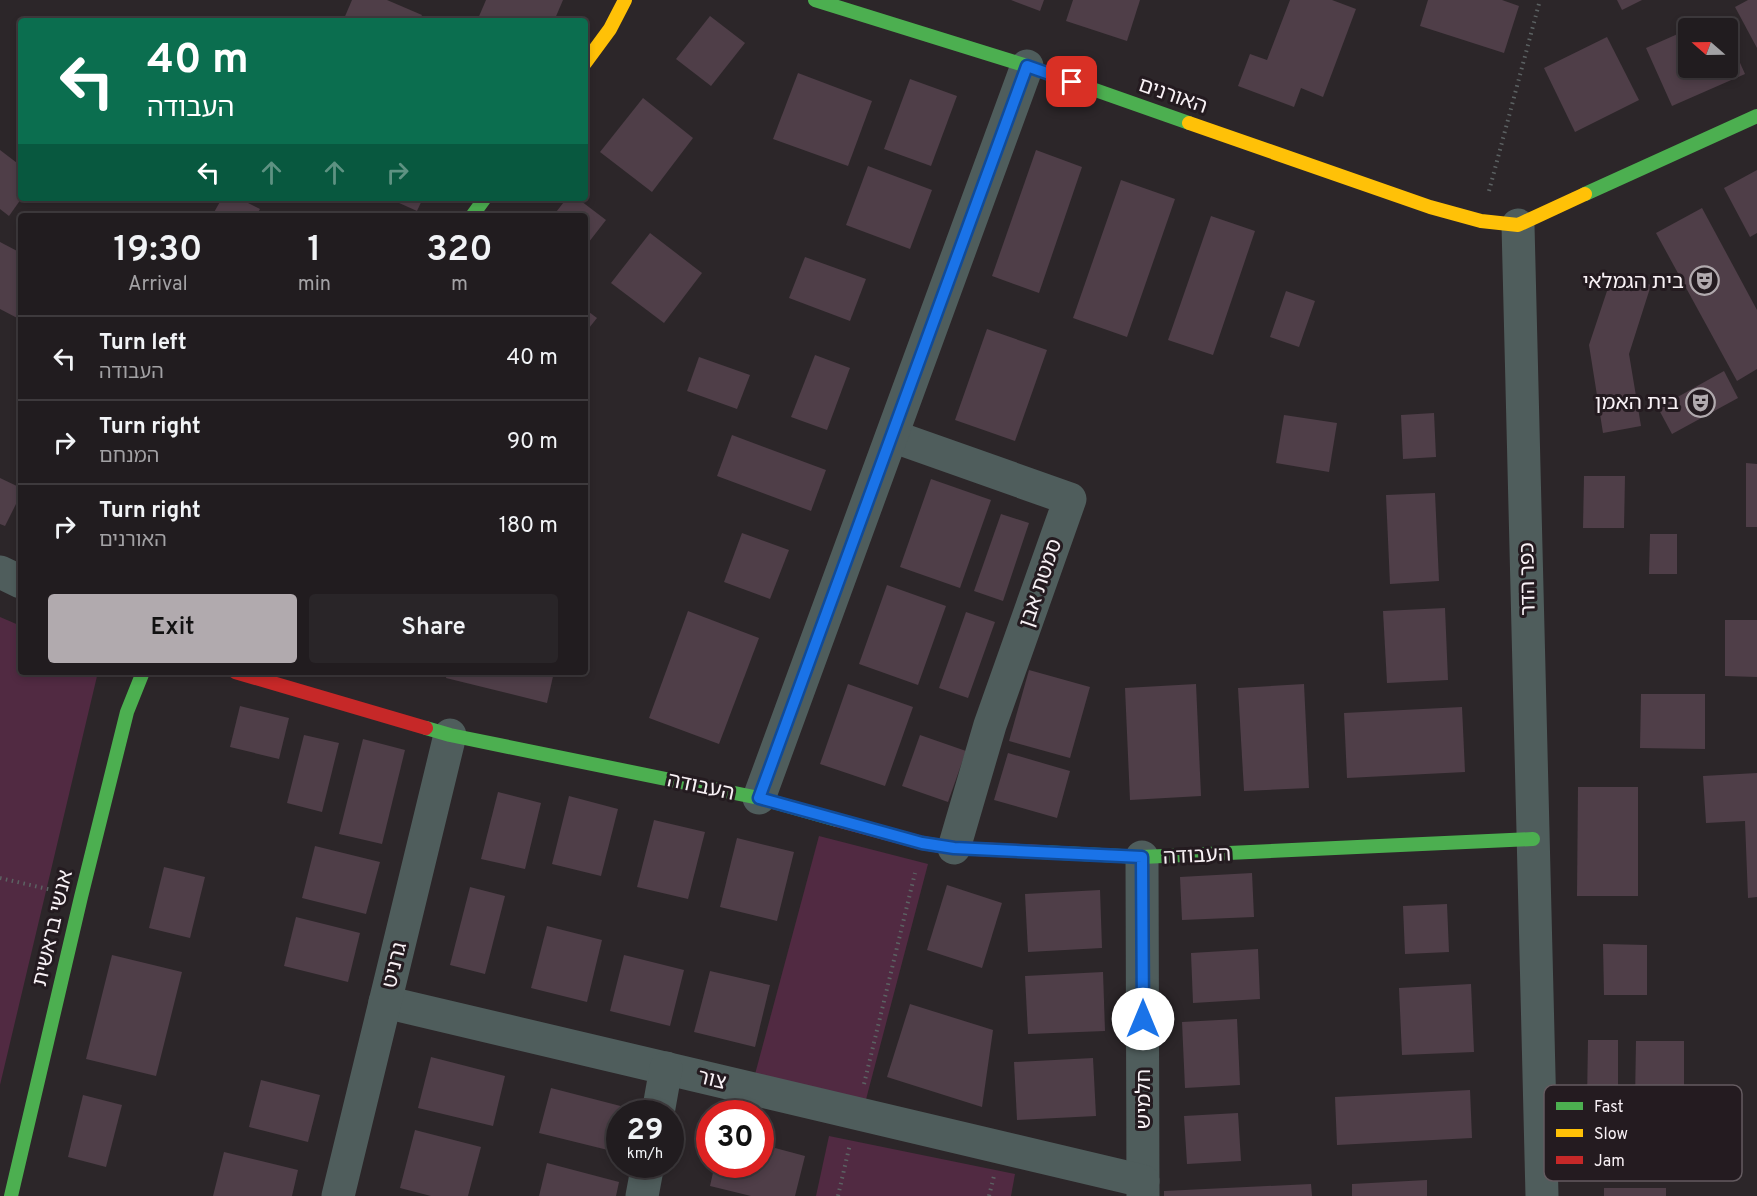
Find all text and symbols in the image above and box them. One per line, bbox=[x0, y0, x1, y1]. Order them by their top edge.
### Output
north arrow bbox=[1678, 18, 1738, 78]
map controls bbox=[1678, 18, 1738, 78]
text: 40 m bbox=[147, 35, 249, 88]
icon: left bbox=[48, 42, 126, 120]
pin bbox=[1046, 56, 1097, 107]
icon: arrive bbox=[1055, 65, 1088, 98]
street label: האורנים bbox=[1134, 72, 1211, 121]
text: העבודה bbox=[147, 92, 235, 126]
icon: left bbox=[192, 156, 225, 189]
icon: ahead bbox=[255, 156, 288, 189]
icon: ahead bbox=[318, 156, 351, 189]
icon: right bbox=[381, 156, 414, 189]
text: 19:30 bbox=[113, 228, 202, 274]
text: 1 bbox=[307, 228, 321, 274]
text: 320 bbox=[426, 228, 493, 274]
theatre icon: בית הגמלאי bbox=[1689, 265, 1721, 297]
place label: בית הגמלאי bbox=[1582, 269, 1684, 296]
text: Arrival bbox=[128, 272, 188, 298]
text: min bbox=[298, 272, 331, 298]
text: m bbox=[451, 272, 468, 298]
text: Turn left bbox=[99, 330, 187, 357]
icon: left bbox=[48, 342, 81, 375]
text: 40 m bbox=[506, 345, 558, 372]
text: העבודה bbox=[99, 360, 164, 386]
theatre icon: בית האמן bbox=[1684, 386, 1716, 418]
place label: בית האמן bbox=[1595, 390, 1679, 417]
text: Turn right bbox=[99, 414, 201, 441]
icon: right bbox=[48, 426, 81, 459]
text: 90 m bbox=[507, 429, 558, 456]
text: המנחם bbox=[99, 444, 159, 470]
text: Turn right bbox=[99, 498, 201, 525]
icon: right bbox=[48, 510, 81, 543]
text: 180 m bbox=[499, 513, 558, 540]
text: האורנים bbox=[99, 528, 167, 554]
street label: סמטת אבן bbox=[1014, 536, 1069, 631]
street label: כפר הדר bbox=[1514, 542, 1543, 616]
button: Exit bbox=[48, 594, 297, 663]
button: Share bbox=[309, 594, 558, 663]
street label: העבודה bbox=[665, 767, 737, 808]
street label: העבודה bbox=[1162, 841, 1232, 872]
street label: אנשי בראשית bbox=[27, 868, 80, 989]
street label: גרניט bbox=[377, 940, 414, 991]
position arrow bbox=[1111, 987, 1175, 1051]
street label: צור bbox=[695, 1064, 729, 1097]
street label: חלמיש bbox=[1131, 1069, 1158, 1129]
legend bbox=[1544, 1085, 1742, 1181]
text: Fast bbox=[1594, 1098, 1624, 1118]
speed limit sign: 30 bbox=[696, 1100, 774, 1178]
text: 29 bbox=[627, 1113, 663, 1150]
text: Slow bbox=[1594, 1125, 1628, 1145]
text: km/h bbox=[627, 1145, 663, 1164]
text: Jam bbox=[1594, 1152, 1625, 1172]

